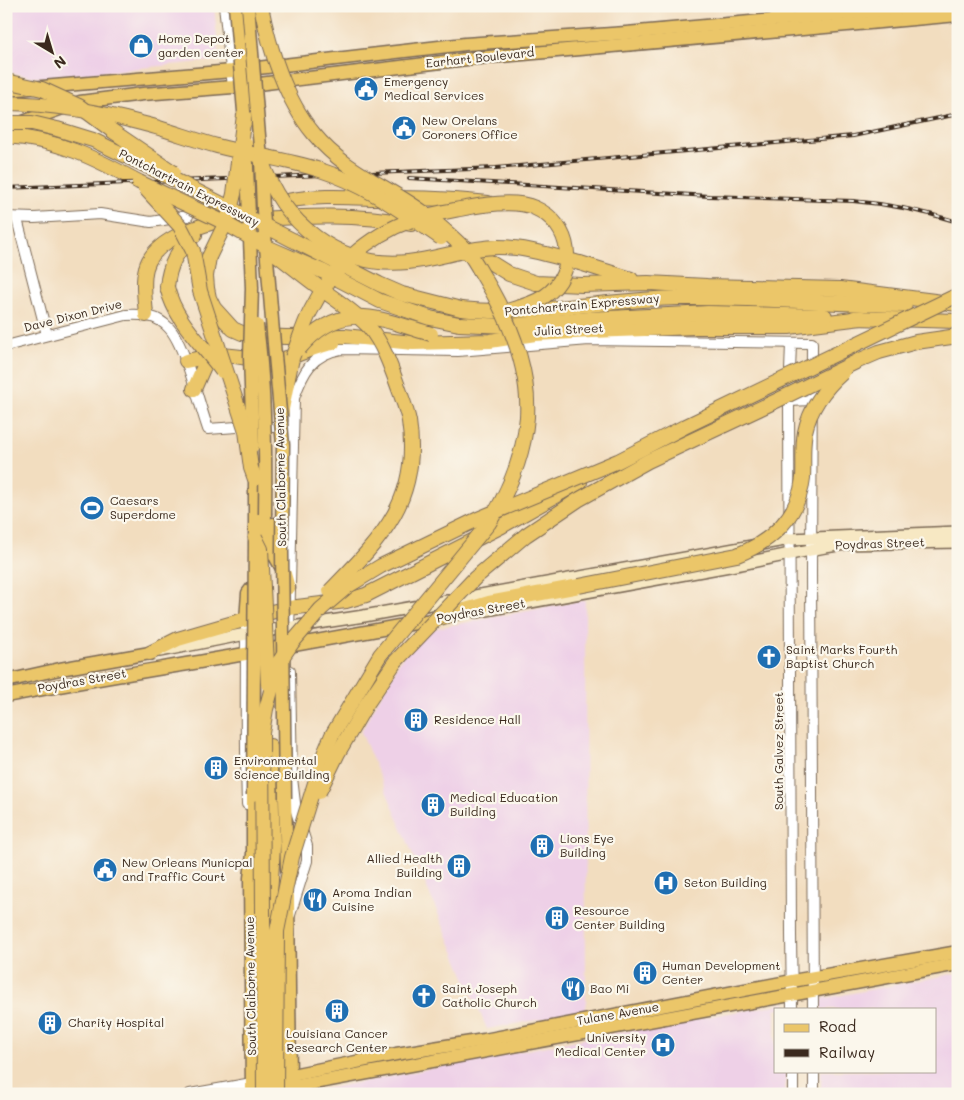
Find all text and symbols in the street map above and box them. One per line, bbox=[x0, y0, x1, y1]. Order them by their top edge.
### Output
north arrow bbox=[28, 28, 78, 78]
place label: Home Depot garden center bbox=[158, 30, 244, 60]
shop icon: Home Depot garden center bbox=[128, 33, 154, 59]
street label: Earhart Boulevard bbox=[425, 43, 535, 71]
text: N bbox=[50, 52, 70, 73]
place label: Emergency Medical Services bbox=[384, 73, 484, 103]
public building icon: Emergency Medical Services bbox=[353, 76, 379, 102]
place label: New Orelans Coroners Office bbox=[422, 112, 518, 142]
public building icon: New Orelans Coroners Office bbox=[391, 115, 417, 141]
street label: Pontchartrain Expressway bbox=[117, 145, 262, 229]
street label: Pontchartrain Expressway bbox=[504, 289, 660, 319]
street label: Dave Dixon Drive bbox=[22, 295, 124, 335]
street label: Julia Street bbox=[534, 319, 604, 339]
street label: South Claiborne Avenue bbox=[271, 407, 289, 547]
place label: Caesars Superdome bbox=[110, 492, 176, 522]
sports icon: Caesars Superdome bbox=[79, 495, 105, 521]
street label: Poydras Street bbox=[835, 533, 925, 553]
street label: Poydras Street bbox=[435, 594, 526, 626]
place label: Saint Marks Fourth Baptist Church bbox=[786, 641, 897, 671]
church icon: Saint Marks Fourth Baptist Church bbox=[756, 644, 782, 670]
street label: Poydras Street bbox=[36, 664, 127, 696]
street label: South Galvez Street bbox=[770, 692, 786, 810]
building icon: Residence Hall bbox=[403, 707, 429, 733]
place label: Residence Hall bbox=[434, 711, 521, 727]
place label: Environmental Science Building bbox=[234, 752, 330, 782]
building icon: Environmental Science Building bbox=[203, 755, 229, 781]
place label: Medical Education Building bbox=[450, 789, 558, 819]
building icon: Medical Education Building bbox=[420, 792, 446, 818]
place label: Lions Eye Building bbox=[560, 830, 614, 860]
building icon: Lions Eye Building bbox=[529, 833, 555, 859]
place label: Allied Health Building bbox=[367, 850, 442, 880]
building icon: Allied Health Building bbox=[446, 853, 472, 879]
place label: New Orleans Municpal and Traffic Court bbox=[122, 854, 253, 884]
public building icon: New Orleans Municpal and Traffic Court bbox=[92, 857, 118, 883]
hospital icon: Seton Building bbox=[653, 870, 679, 896]
place label: Seton Building bbox=[684, 874, 767, 890]
place label: Aroma Indian Cuisine bbox=[332, 884, 412, 914]
restaurant icon: Aroma Indian Cuisine bbox=[302, 887, 328, 913]
place label: Resource Center Building bbox=[574, 902, 665, 932]
building icon: Resource Center Building bbox=[544, 905, 570, 931]
street label: South Claiborne Avenue bbox=[241, 916, 259, 1056]
place label: Human Development Center bbox=[662, 957, 781, 987]
building icon: Human Development Center bbox=[632, 960, 658, 986]
restaurant icon: Bao Mi bbox=[560, 976, 586, 1002]
place label: Saint Joseph Catholic Church bbox=[442, 980, 537, 1010]
place label: Bao Mi bbox=[590, 980, 629, 996]
church icon: Saint Joseph Catholic Church bbox=[411, 983, 437, 1009]
building icon: Louisiana Cancer Research Center bbox=[324, 998, 350, 1024]
street label: Tulane Avenue bbox=[575, 998, 660, 1028]
legend bbox=[774, 1008, 936, 1072]
building icon: Charity Hospital bbox=[37, 1010, 63, 1036]
place label: Charity Hospital bbox=[68, 1014, 164, 1030]
text: Road bbox=[819, 1016, 856, 1036]
place label: Louisiana Cancer Research Center bbox=[286, 1025, 388, 1055]
place label: University Medical Center bbox=[555, 1029, 646, 1059]
hospital icon: University Medical Center bbox=[650, 1032, 676, 1058]
text: Railway bbox=[819, 1042, 875, 1062]

